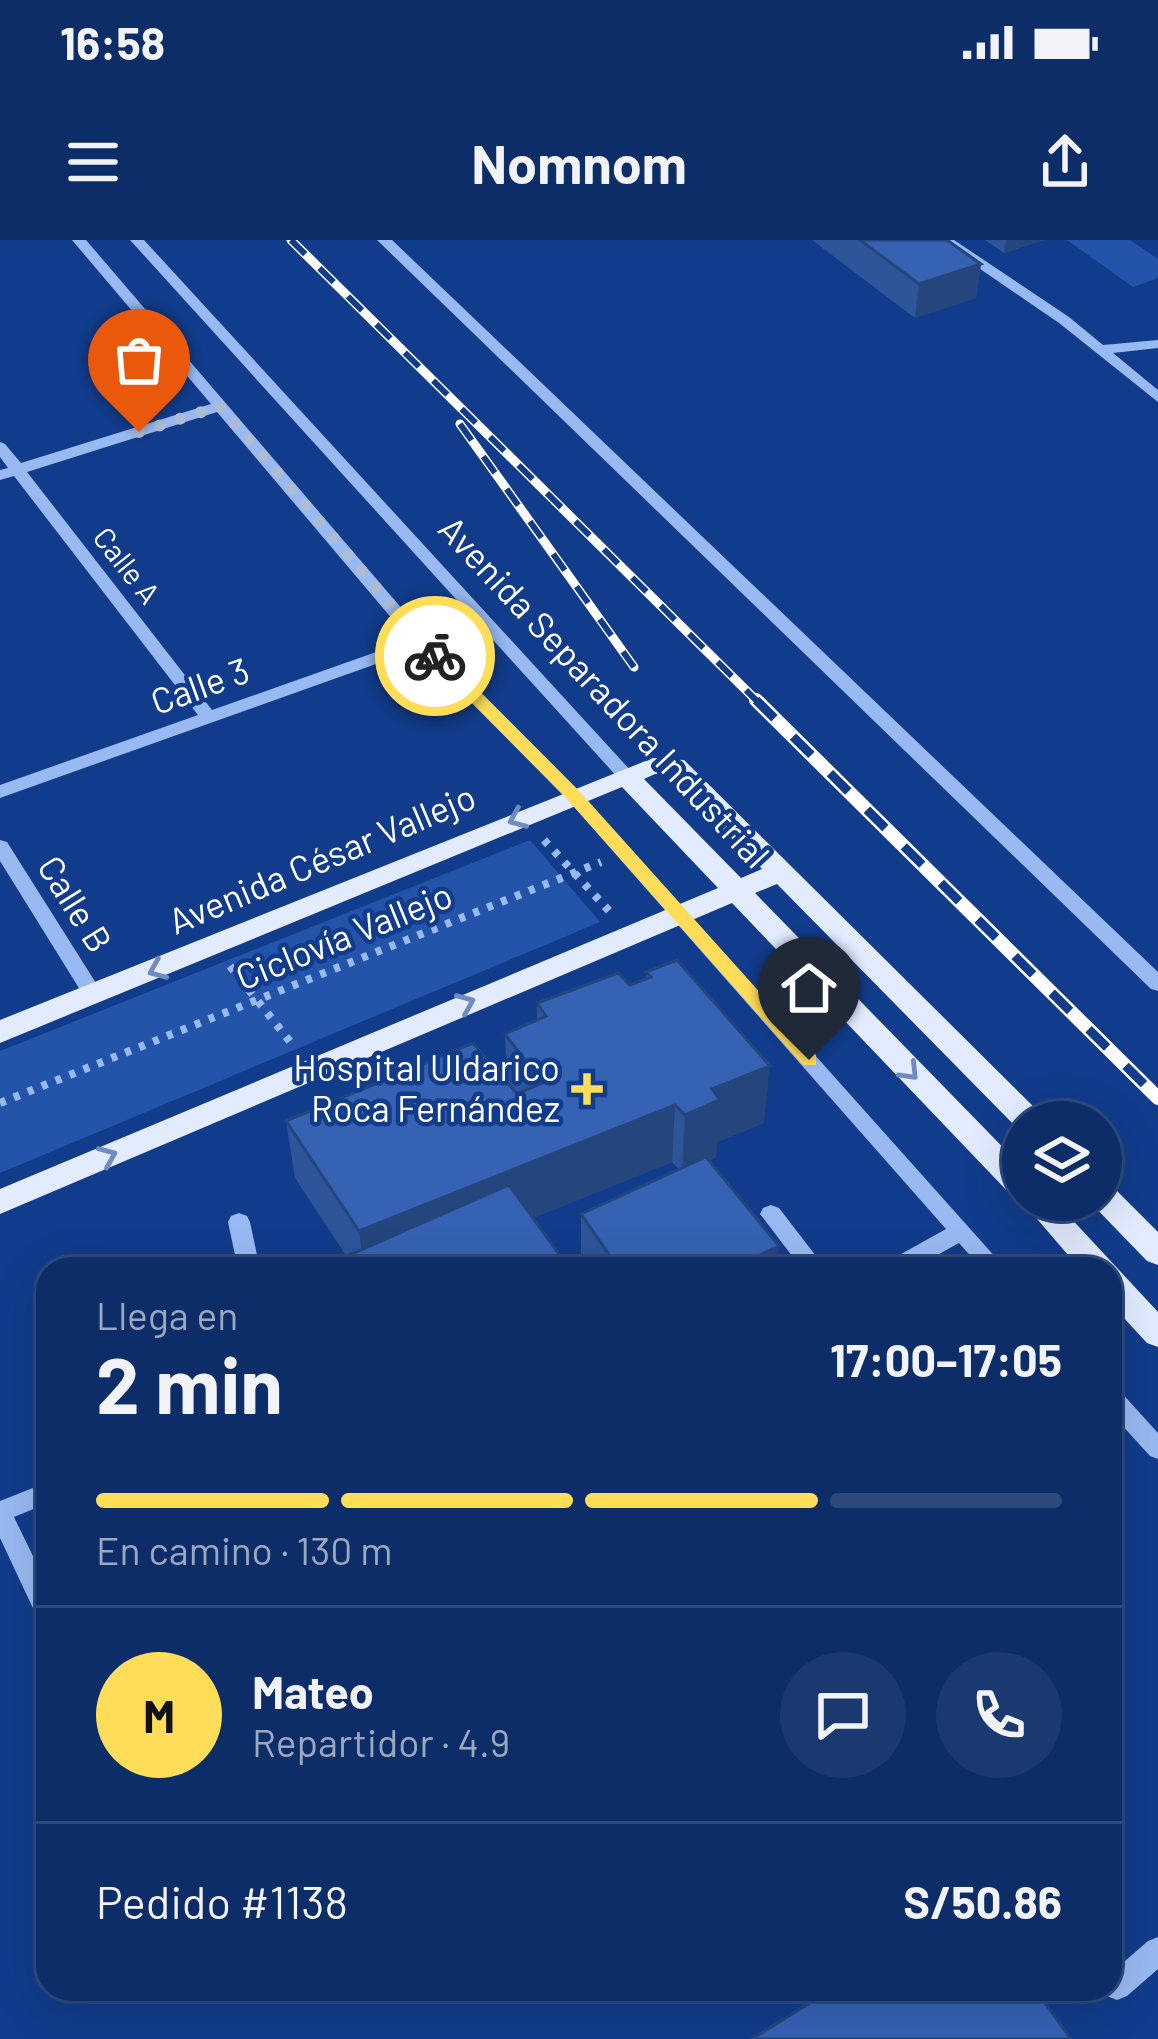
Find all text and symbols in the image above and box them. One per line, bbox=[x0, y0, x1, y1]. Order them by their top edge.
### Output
text: 16:58 bbox=[60, 15, 165, 69]
icon: menu bbox=[60, 129, 126, 195]
icon: share bbox=[1032, 129, 1098, 195]
text: Nomnom bbox=[471, 130, 687, 195]
pin bbox=[88, 309, 190, 432]
icon: bag bbox=[106, 327, 172, 393]
street label: Avenida Separadora Industrial bbox=[431, 506, 779, 876]
street label: Calle A bbox=[87, 519, 169, 610]
courier bbox=[375, 596, 495, 716]
icon: bike bbox=[402, 623, 468, 689]
street label: Calle 3 bbox=[144, 647, 255, 722]
street label: Avenida César Vallejo bbox=[162, 774, 481, 942]
one-way arrow bbox=[508, 805, 529, 829]
street label: Calle B bbox=[30, 847, 122, 959]
street label: Ciclovía Vallejo bbox=[229, 872, 458, 997]
pin bbox=[758, 937, 860, 1060]
one-way arrow bbox=[148, 955, 170, 979]
icon: home bbox=[776, 955, 842, 1021]
one-way arrow bbox=[455, 993, 476, 1017]
place label: Hospital Uldarico Roca Fernández bbox=[293, 1045, 560, 1129]
one-way arrow bbox=[896, 1058, 918, 1080]
marker: Hospital Uldarico Roca Fernández bbox=[571, 1073, 603, 1105]
map controls bbox=[1002, 1101, 1122, 1221]
button: layers bbox=[1002, 1101, 1122, 1221]
one-way arrow bbox=[96, 1146, 117, 1170]
text: Llega en bbox=[96, 1291, 238, 1338]
text: 17:00–17:05 bbox=[830, 1332, 1062, 1386]
text: 2 min bbox=[96, 1336, 283, 1430]
text: En camino · 130 m bbox=[96, 1526, 392, 1573]
button: chat bbox=[780, 1652, 906, 1778]
button: phone bbox=[936, 1652, 1062, 1778]
text: Mateo bbox=[252, 1664, 374, 1718]
text: M bbox=[143, 1688, 175, 1742]
text: Repartidor · 4.9 bbox=[252, 1718, 510, 1765]
text: Pedido #1138 bbox=[96, 1874, 348, 1928]
text: S/50.86 bbox=[903, 1874, 1062, 1928]

